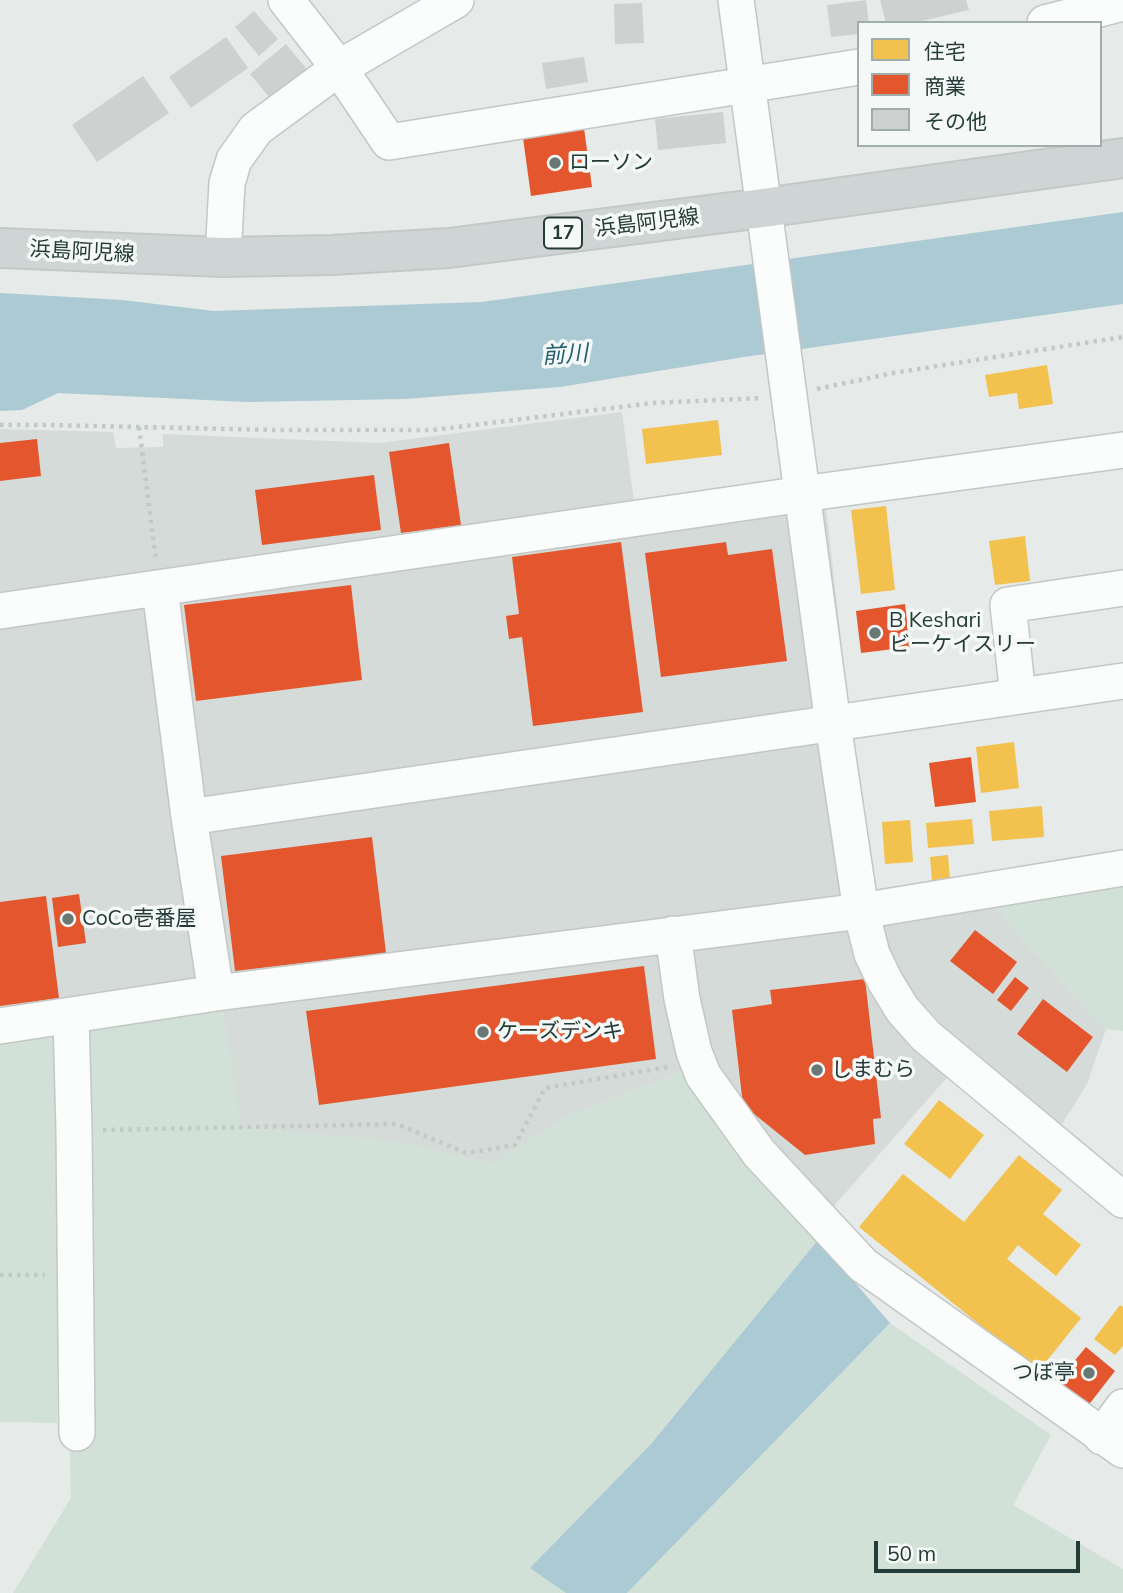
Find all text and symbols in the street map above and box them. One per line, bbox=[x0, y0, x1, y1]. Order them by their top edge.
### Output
legend bbox=[857, 21, 1102, 147]
text: 住宅 bbox=[924, 38, 966, 64]
text: 商業 bbox=[924, 73, 966, 99]
text: その他 bbox=[924, 108, 987, 134]
place label: ローソン bbox=[569, 150, 653, 176]
marker: ローソン bbox=[547, 155, 563, 171]
street label: 浜島阿児線 bbox=[593, 204, 701, 242]
road number: 17 bbox=[544, 218, 582, 248]
street label: 浜島阿児線 bbox=[29, 237, 135, 267]
water label: 前川 bbox=[541, 340, 589, 370]
place label: B Keshari ビーケイスリー bbox=[889, 608, 1036, 658]
marker: B Keshari ビーケイスリー bbox=[867, 625, 883, 641]
place label: CoCo壱番屋 bbox=[82, 906, 196, 932]
marker: CoCo壱番屋 bbox=[60, 911, 76, 927]
place label: ケーズデンキ bbox=[497, 1019, 623, 1045]
marker: ケーズデンキ bbox=[475, 1024, 491, 1040]
place label: しまむら bbox=[831, 1057, 915, 1083]
marker: しまむら bbox=[809, 1062, 825, 1078]
place label: つぼ亭 bbox=[1012, 1360, 1075, 1386]
marker: つぼ亭 bbox=[1081, 1365, 1097, 1381]
scale bar bbox=[878, 1526, 1084, 1570]
text: 50 m bbox=[887, 1540, 936, 1566]

